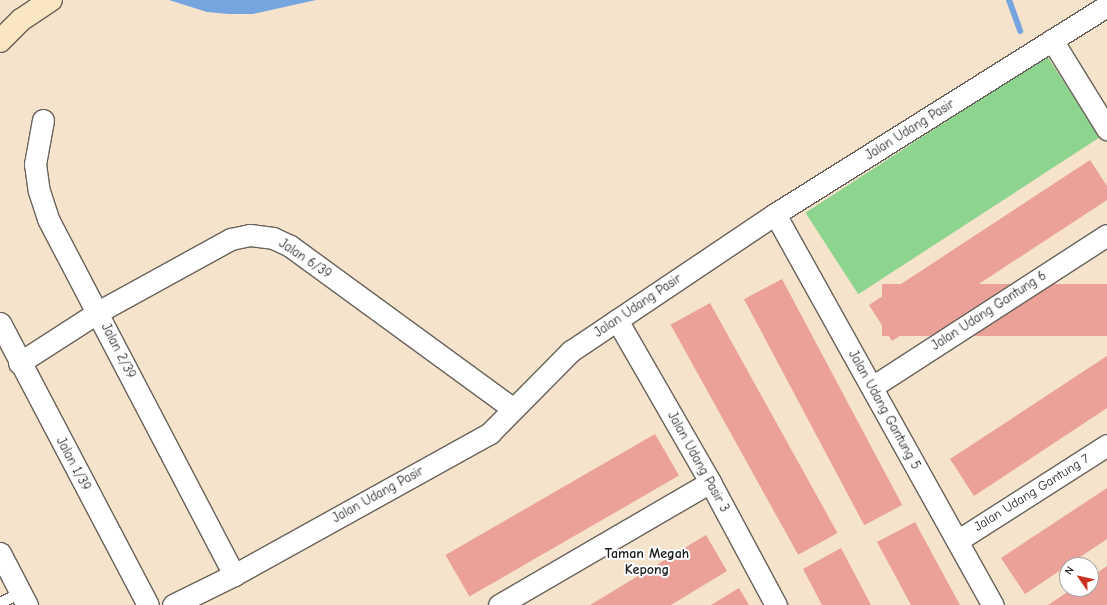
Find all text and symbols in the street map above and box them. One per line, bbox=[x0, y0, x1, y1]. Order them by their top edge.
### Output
street label: Jalan Udang Pasir bbox=[863, 96, 957, 164]
street label: Jalan 6/39 bbox=[276, 236, 334, 282]
street label: Jalan Udang Gantung 6 bbox=[929, 268, 1049, 354]
street label: Jalan Udang Pasir bbox=[591, 271, 685, 341]
street label: Jalan 2/39 bbox=[98, 321, 138, 381]
street label: Jalan Udang Gantung 5 bbox=[845, 348, 923, 472]
street label: Jalan Udang Pasir 3 bbox=[664, 409, 732, 515]
street label: Jalan 1/39 bbox=[52, 435, 94, 493]
street label: Jalan Udang Gantung 7 bbox=[972, 451, 1092, 535]
street label: Jalan Udang Pasir bbox=[330, 464, 426, 526]
district label: Taman Megah Kepong bbox=[605, 546, 689, 578]
north arrow bbox=[1059, 557, 1099, 597]
text: N bbox=[1062, 564, 1077, 577]

